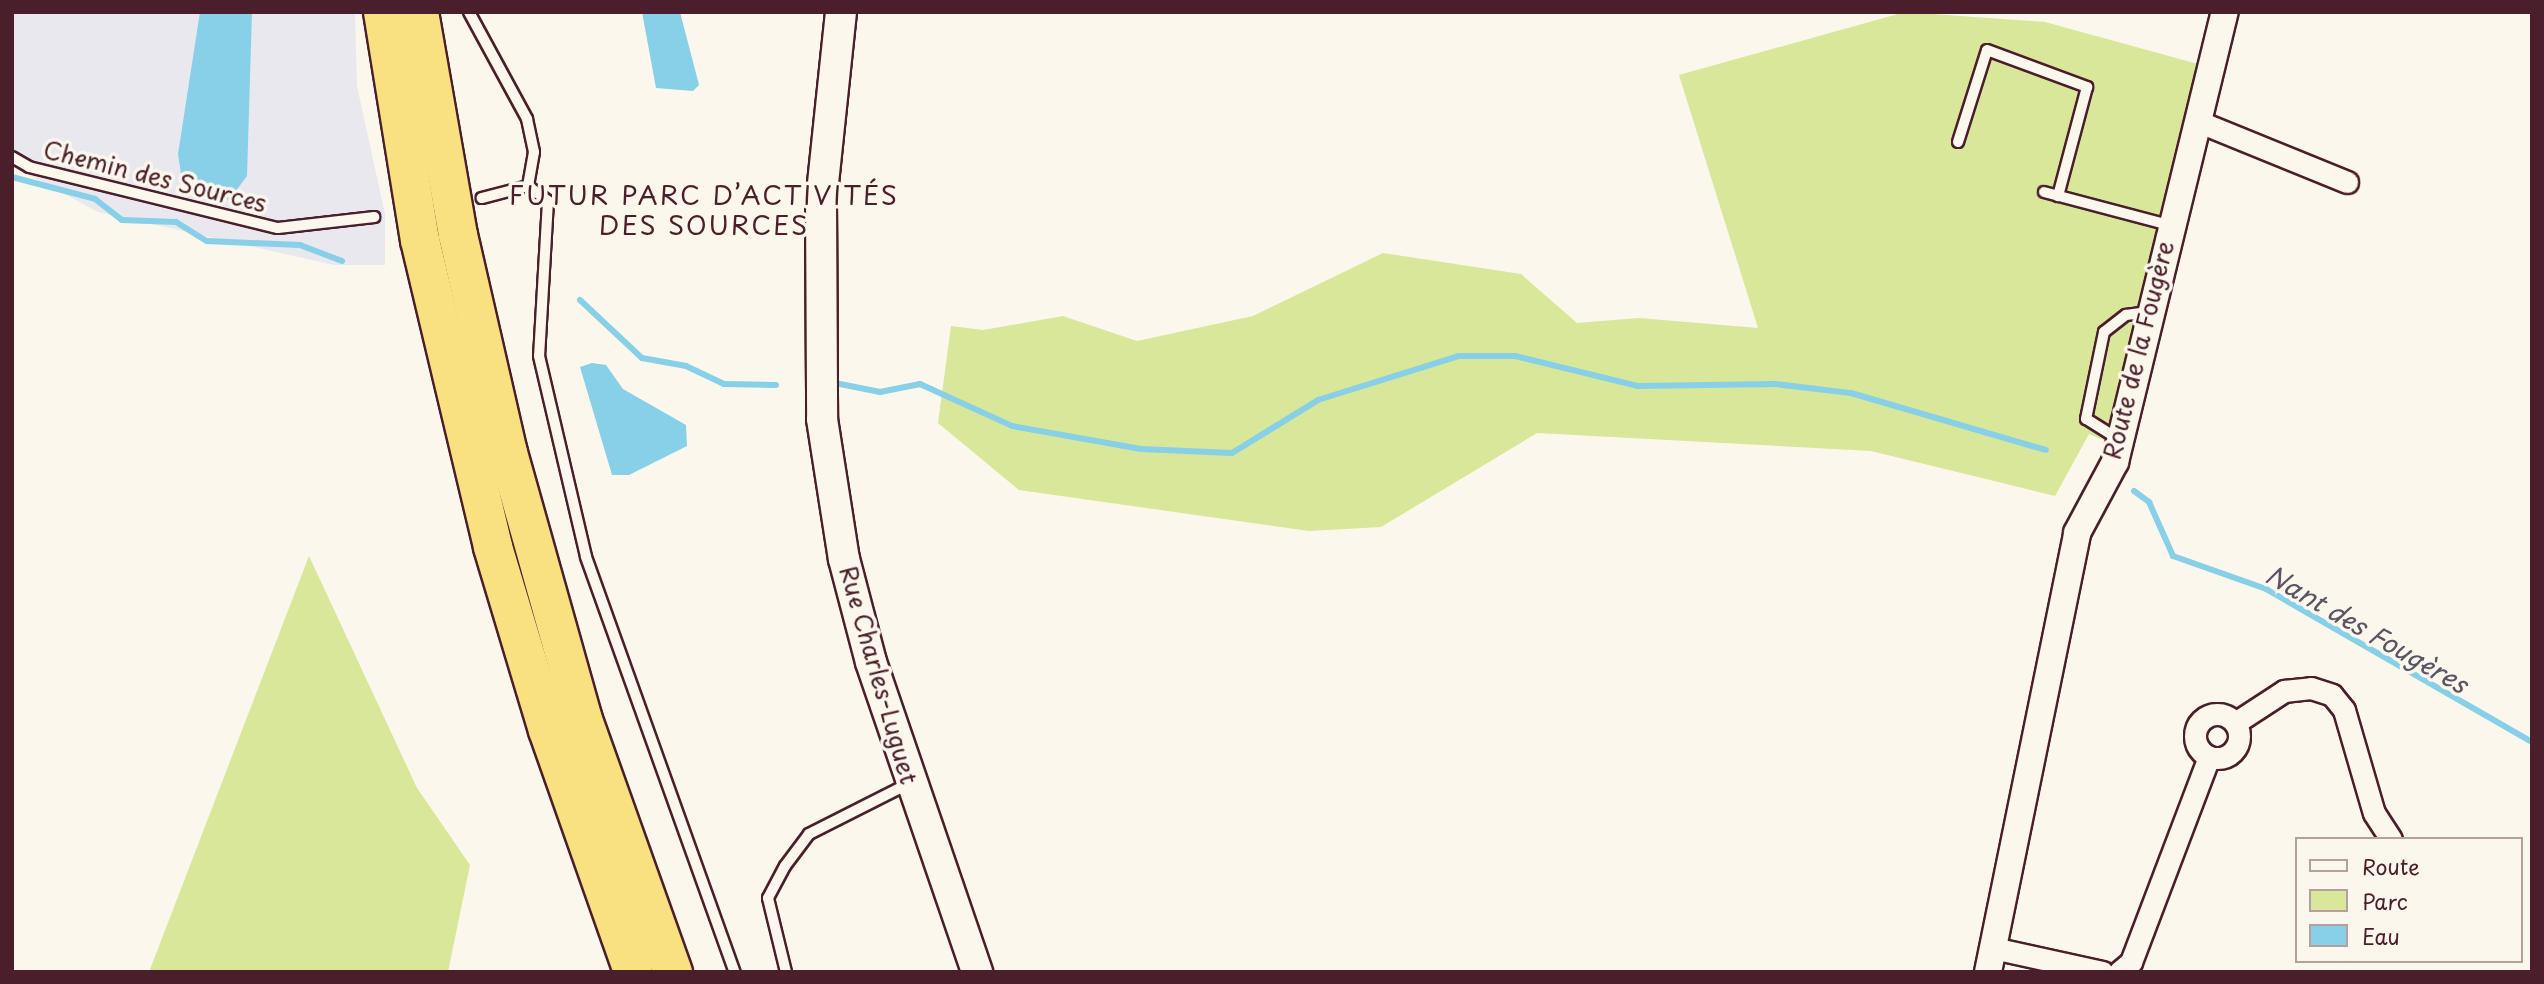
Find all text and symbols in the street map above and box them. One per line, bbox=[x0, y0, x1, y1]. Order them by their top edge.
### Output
street label: Chemin des Sources bbox=[40, 134, 270, 218]
district label: FUTUR PARC D’ACTIVITÉS DES SOURCES bbox=[512, 179, 896, 241]
street label: Route de la Fougère bbox=[2097, 236, 2179, 464]
water label: Nant des Fougères bbox=[2259, 558, 2475, 700]
street label: Rue Charles-Luguet bbox=[834, 561, 924, 789]
legend bbox=[2296, 837, 2523, 963]
text: Route bbox=[2362, 850, 2420, 882]
text: Parc bbox=[2362, 885, 2408, 917]
text: Eau bbox=[2362, 920, 2400, 952]

